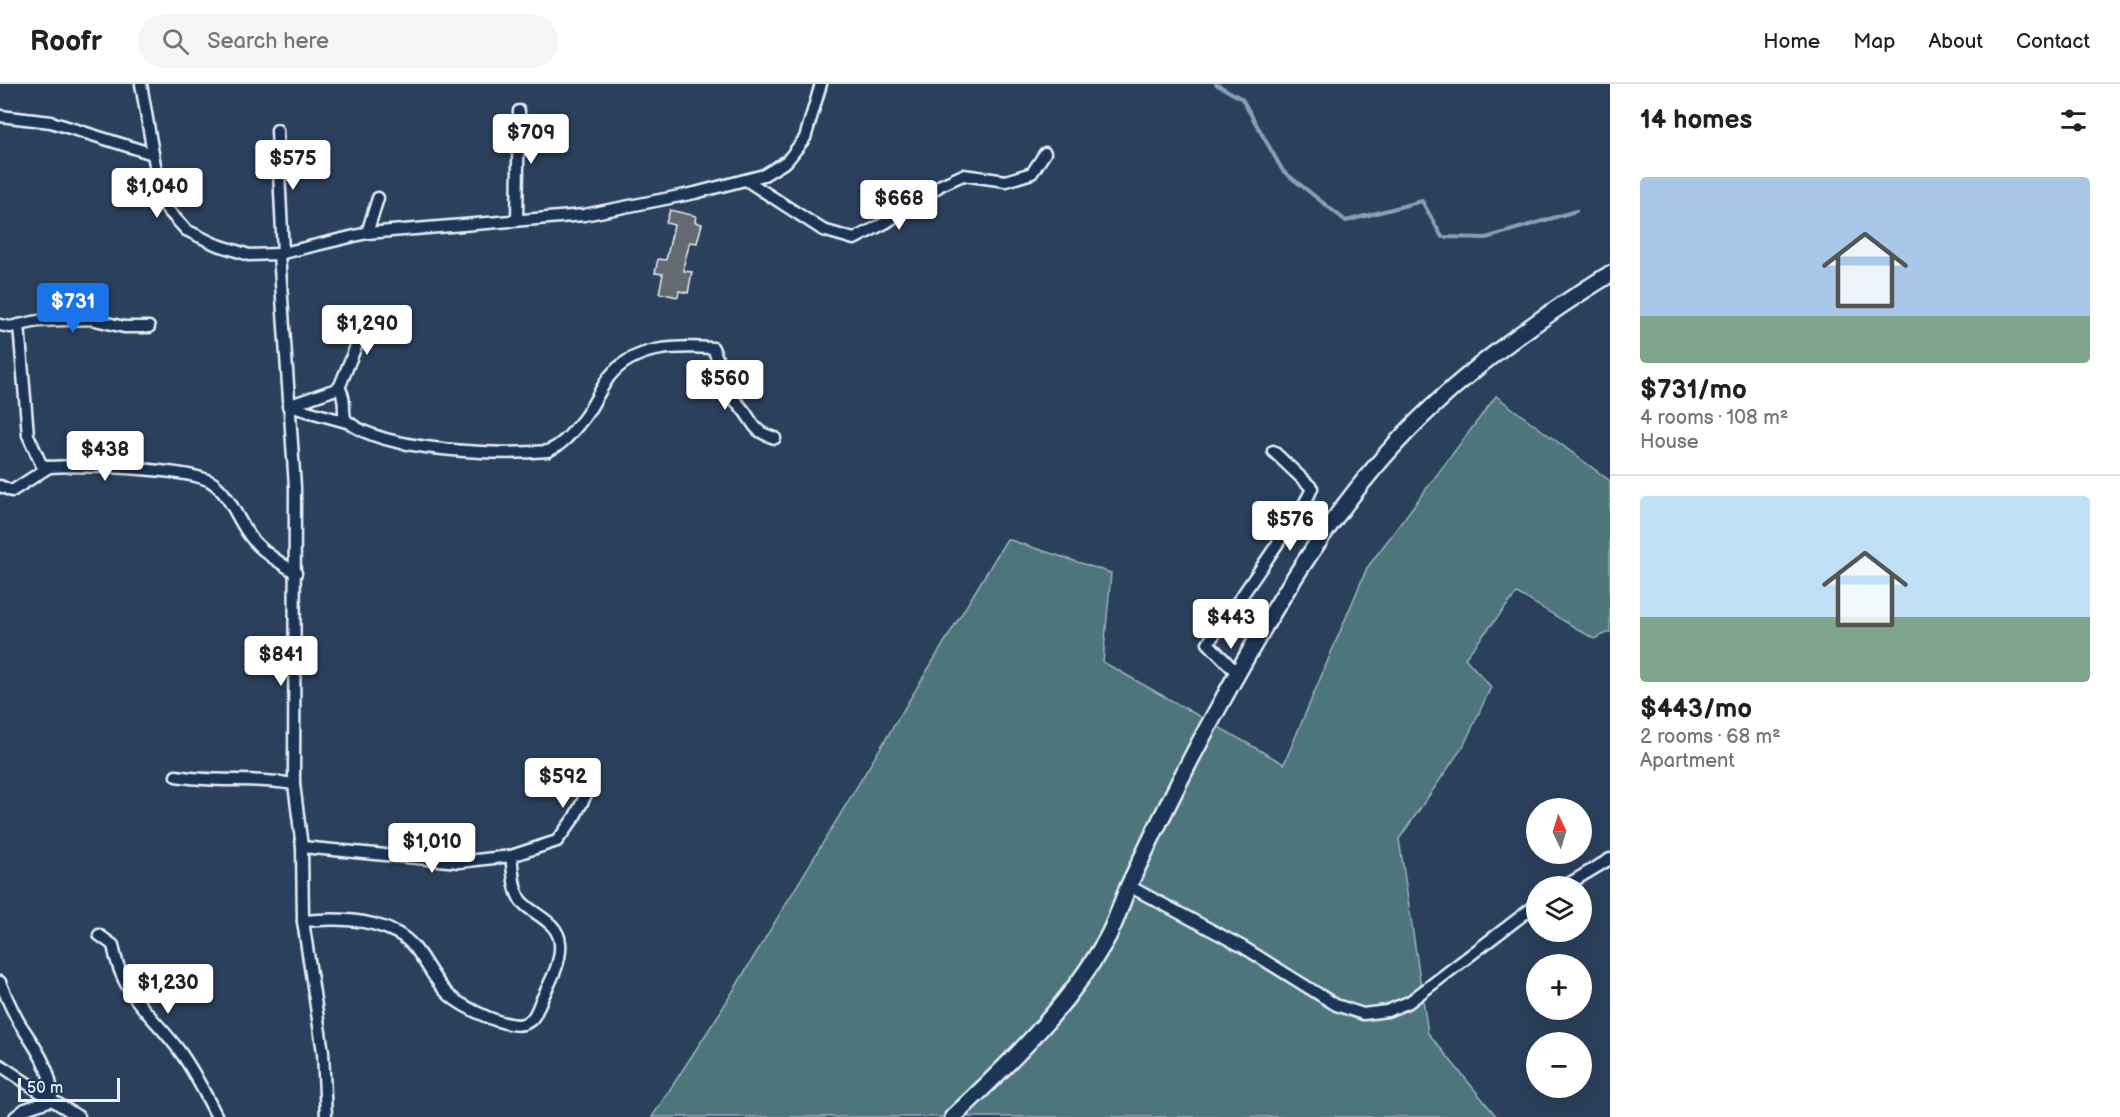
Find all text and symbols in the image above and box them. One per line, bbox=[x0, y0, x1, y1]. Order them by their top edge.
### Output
search box bbox=[138, 14, 558, 68]
text: Roofr bbox=[30, 25, 102, 58]
icon: search bbox=[159, 25, 192, 58]
text: Search here bbox=[207, 28, 329, 55]
text: Home bbox=[1763, 29, 1820, 54]
text: Map bbox=[1853, 29, 1895, 54]
text: About bbox=[1928, 29, 1983, 54]
text: Contact bbox=[2016, 29, 2090, 54]
icon: filters bbox=[2057, 104, 2090, 137]
text: 14 homes bbox=[1640, 105, 1752, 136]
pin: $709 bbox=[495, 114, 567, 165]
text: $709 bbox=[507, 121, 555, 145]
pin: $575 bbox=[257, 140, 329, 191]
text: $575 bbox=[269, 147, 317, 171]
pin: $1,040 bbox=[108, 168, 206, 219]
text: $1,040 bbox=[126, 175, 188, 199]
pin: $668 bbox=[863, 180, 935, 231]
text: $668 bbox=[874, 187, 924, 211]
icon: home bbox=[1811, 216, 1919, 324]
pin: $731 bbox=[37, 283, 109, 334]
text: $731 bbox=[51, 290, 95, 314]
pin: $1,290 bbox=[318, 305, 416, 356]
text: $1,290 bbox=[336, 312, 398, 336]
pin: $560 bbox=[689, 360, 761, 411]
text: $560 bbox=[700, 367, 750, 391]
text: $731/mo bbox=[1640, 375, 1747, 406]
text: 4 rooms · 108 m² bbox=[1640, 406, 1788, 430]
text: House bbox=[1640, 430, 1699, 454]
pin: $438 bbox=[69, 431, 141, 482]
text: $438 bbox=[81, 438, 129, 462]
pin: $576 bbox=[1254, 501, 1326, 552]
text: $576 bbox=[1266, 508, 1314, 532]
icon: home bbox=[1811, 535, 1919, 643]
pin: $443 bbox=[1195, 599, 1267, 650]
text: $443 bbox=[1207, 606, 1255, 630]
pin: $841 bbox=[245, 636, 317, 687]
text: $841 bbox=[259, 643, 304, 667]
text: $443/mo bbox=[1640, 694, 1752, 725]
text: 2 rooms · 68 m² bbox=[1640, 725, 1781, 749]
text: Apartment bbox=[1640, 749, 1735, 773]
pin: $592 bbox=[527, 758, 599, 809]
text: $592 bbox=[539, 765, 587, 789]
north arrow bbox=[1526, 798, 1592, 864]
map controls bbox=[1526, 798, 1592, 1098]
pin: $1,010 bbox=[383, 823, 481, 874]
text: $1,010 bbox=[402, 830, 462, 854]
button: layers bbox=[1526, 876, 1592, 942]
button: + bbox=[1526, 954, 1592, 1020]
pin: $1,230 bbox=[119, 964, 217, 1015]
text: $1,230 bbox=[137, 971, 199, 995]
button: − bbox=[1526, 1032, 1592, 1098]
scale bar bbox=[18, 1075, 120, 1102]
text: 50 m bbox=[27, 1079, 63, 1098]

